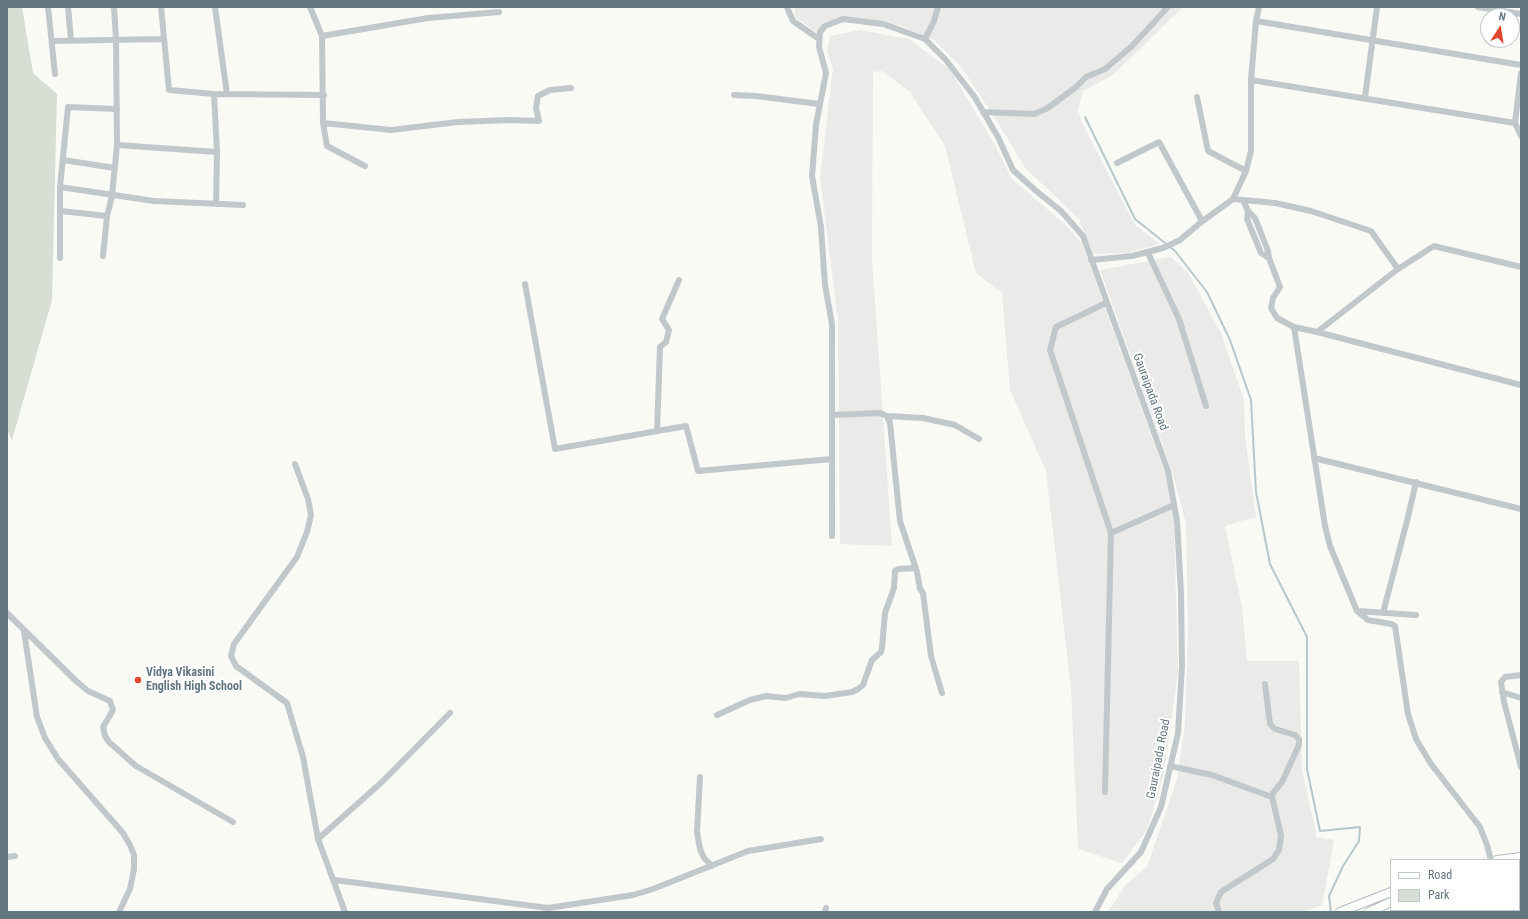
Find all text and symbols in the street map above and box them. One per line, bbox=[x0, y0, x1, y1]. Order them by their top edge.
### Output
north arrow bbox=[1480, 8, 1520, 48]
text: N bbox=[1498, 10, 1507, 24]
street label: Gauraipada Road bbox=[1129, 352, 1171, 432]
place label: Vidya Vikasini English High School bbox=[146, 666, 242, 694]
marker: Vidya Vikasini English High School bbox=[133, 675, 143, 685]
street label: Gauraipada Road bbox=[1144, 718, 1174, 800]
legend bbox=[1390, 859, 1520, 911]
text: Road bbox=[1428, 868, 1452, 882]
text: Park bbox=[1428, 888, 1449, 902]

